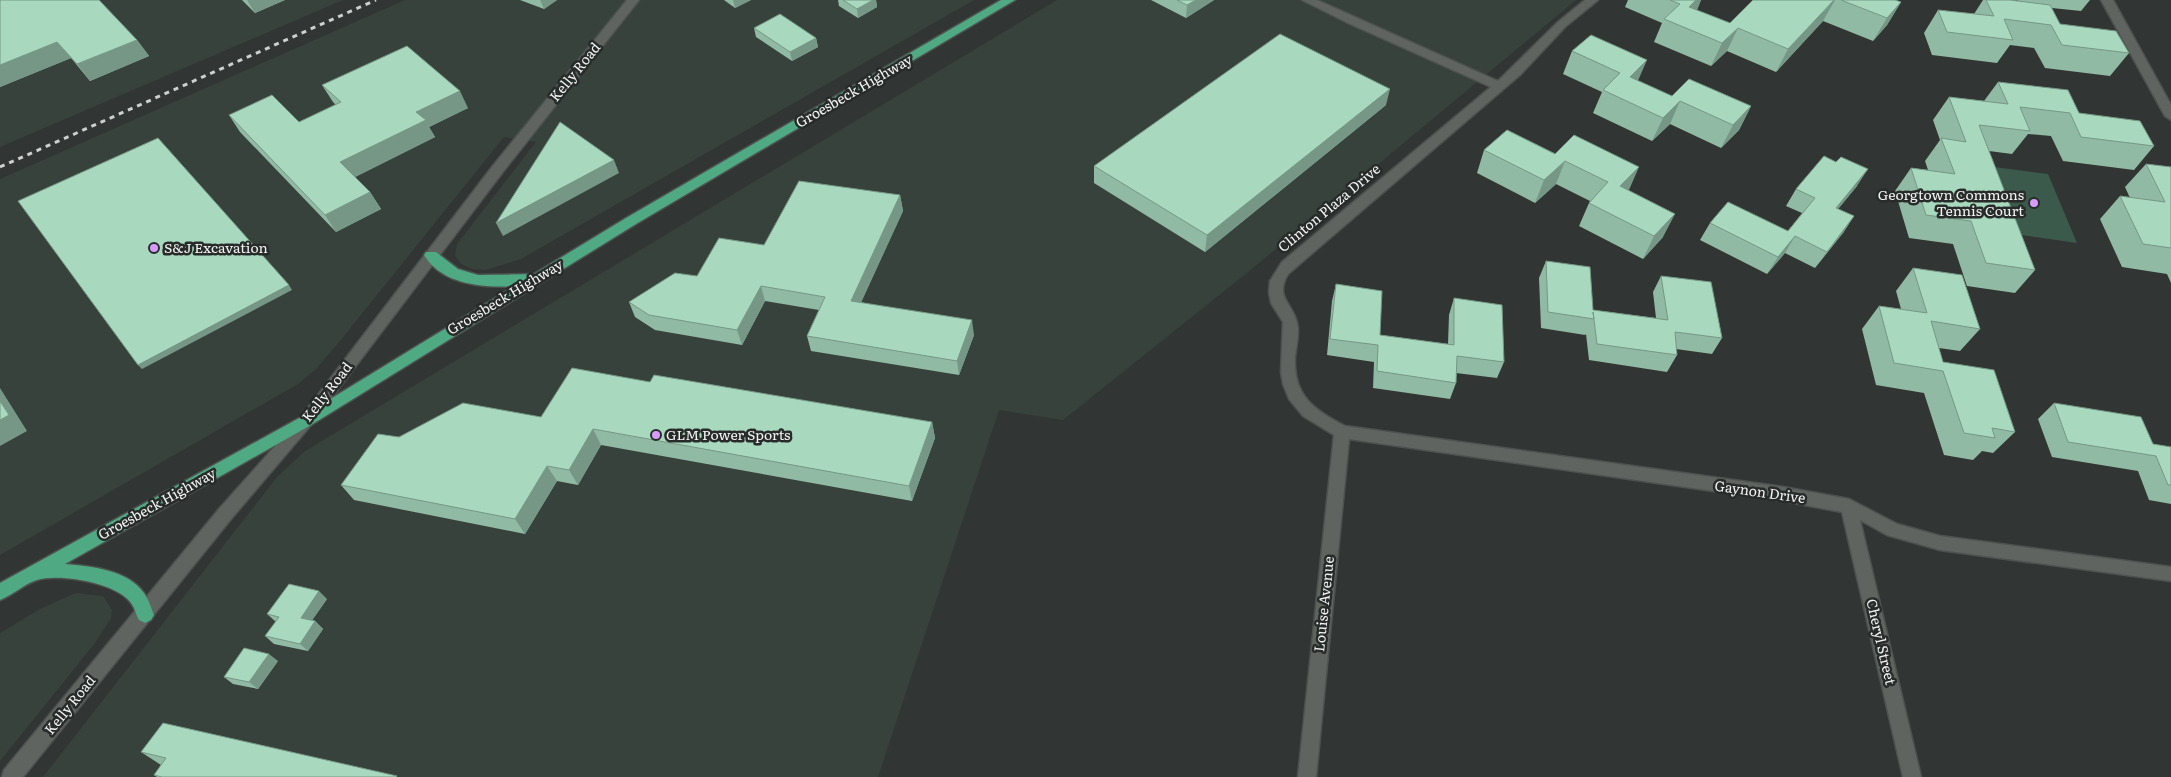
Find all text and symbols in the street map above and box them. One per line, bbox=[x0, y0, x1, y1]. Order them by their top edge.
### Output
street label: Kelly Road bbox=[544, 37, 605, 105]
street label: Groesbeck Highway bbox=[791, 48, 916, 132]
street label: Clinton Plaza Drive bbox=[1273, 158, 1384, 256]
place label: Georgtown Commons Tennis Court bbox=[1878, 184, 2024, 220]
marker: Georgtown Commons Tennis Court bbox=[2028, 197, 2040, 209]
place label: S&J Excavation bbox=[164, 237, 268, 257]
marker: S&J Excavation bbox=[148, 242, 160, 254]
street label: Groesbeck Highway bbox=[443, 253, 567, 339]
street label: Kelly Road bbox=[296, 357, 356, 426]
place label: GLM Power Sports bbox=[666, 424, 790, 444]
marker: GLM Power Sports bbox=[650, 429, 662, 441]
street label: Groesbeck Highway bbox=[94, 462, 220, 544]
street label: Gaynon Drive bbox=[1713, 475, 1807, 507]
street label: Louise Avenue bbox=[1308, 555, 1338, 653]
street label: Cheryl Street bbox=[1862, 597, 1902, 687]
street label: Kelly Road bbox=[39, 670, 100, 738]

